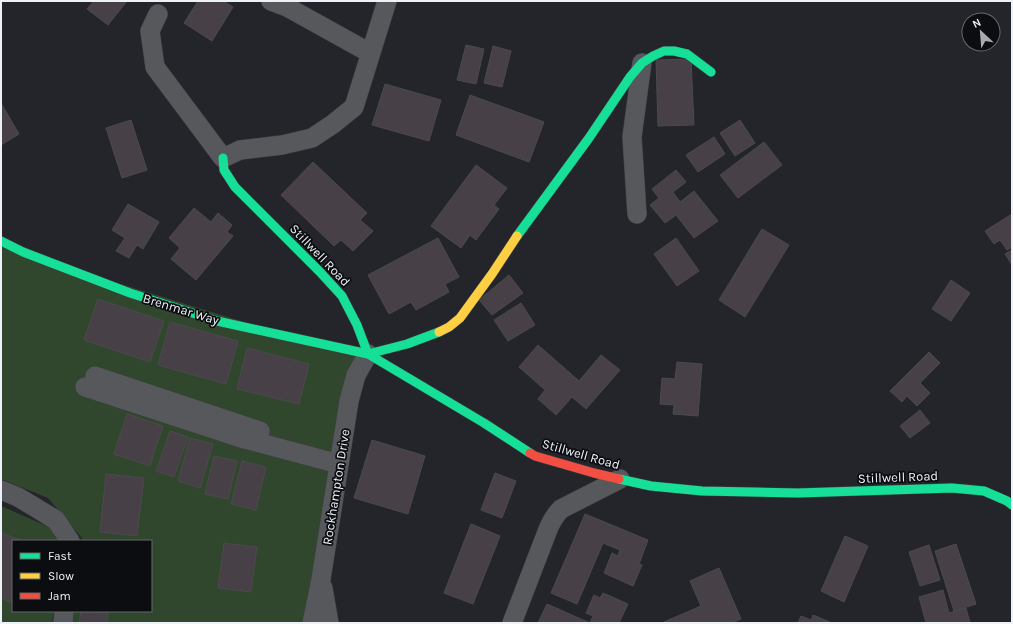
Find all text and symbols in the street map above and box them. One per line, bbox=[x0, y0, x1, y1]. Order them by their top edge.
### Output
north arrow bbox=[961, 12, 1001, 52]
text: N bbox=[970, 16, 983, 31]
street label: Stillwell Road bbox=[287, 221, 353, 289]
street label: Brenmar Way bbox=[141, 290, 221, 328]
street label: Rockhampton Drive bbox=[319, 428, 353, 546]
street label: Stillwell Road bbox=[540, 436, 622, 472]
street label: Stillwell Road bbox=[858, 468, 938, 486]
legend bbox=[12, 540, 152, 612]
text: Fast bbox=[48, 549, 72, 563]
text: Slow bbox=[48, 569, 74, 583]
text: Jam bbox=[48, 589, 71, 603]

